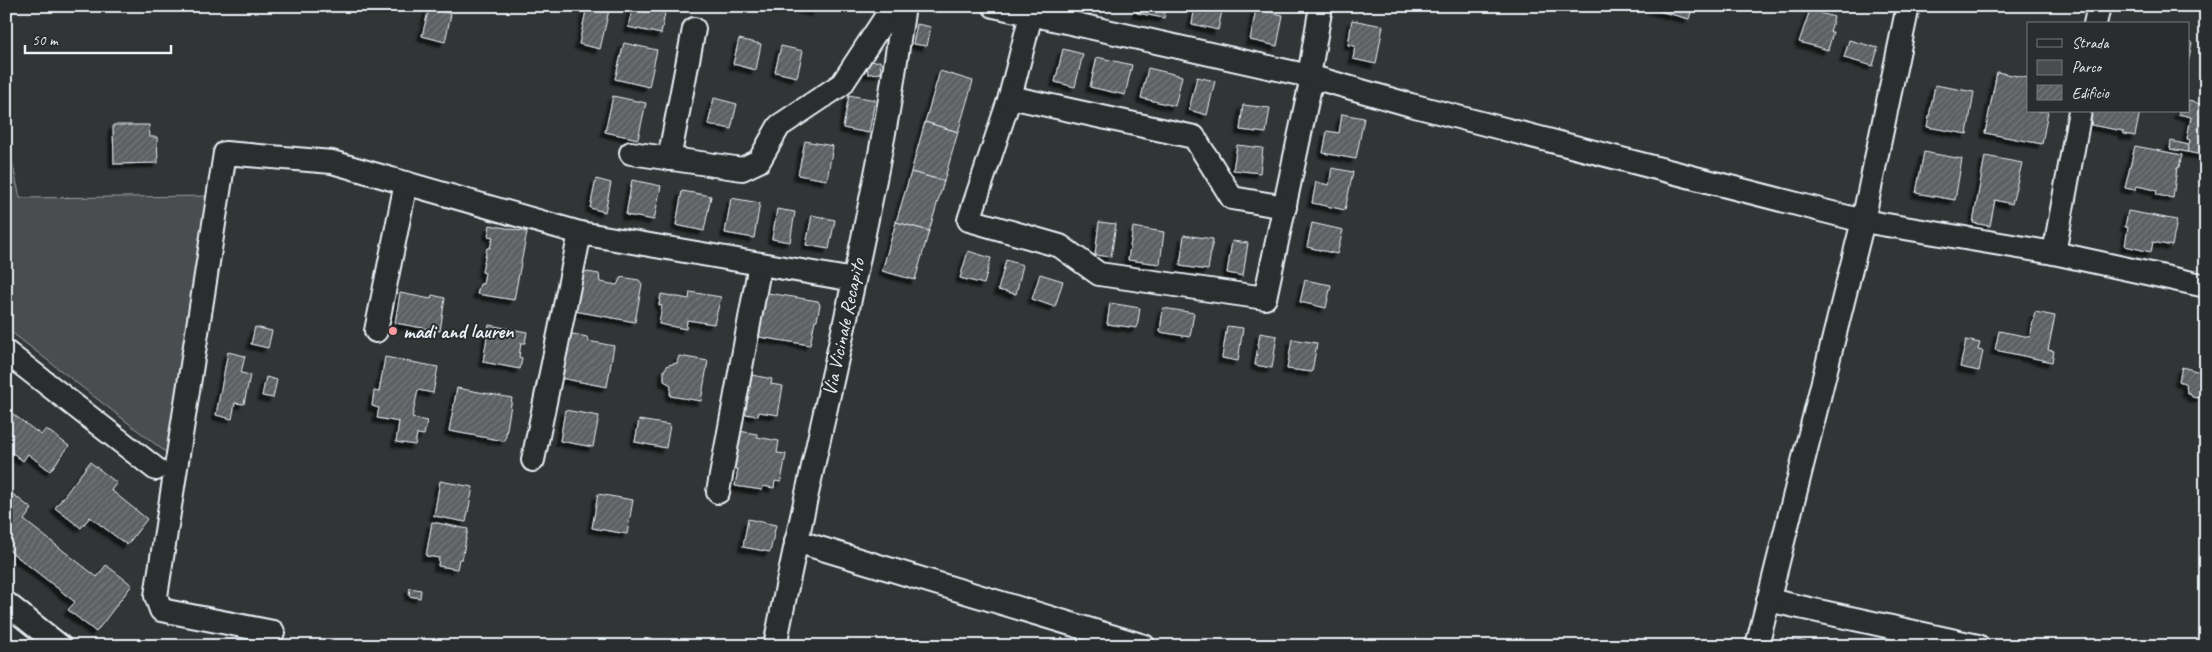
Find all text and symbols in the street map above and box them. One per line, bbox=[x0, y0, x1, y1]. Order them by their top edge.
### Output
scale bar bbox=[25, 22, 171, 54]
legend bbox=[2027, 22, 2190, 112]
text: 50 m bbox=[32, 31, 59, 50]
text: Strada bbox=[2072, 34, 2109, 53]
text: Parco bbox=[2072, 58, 2103, 77]
text: Edificio bbox=[2072, 84, 2110, 103]
street label: Via Vicinale Recapito bbox=[817, 255, 870, 398]
place label: madi and lauren bbox=[403, 319, 514, 344]
marker: madi and lauren bbox=[387, 325, 399, 337]

